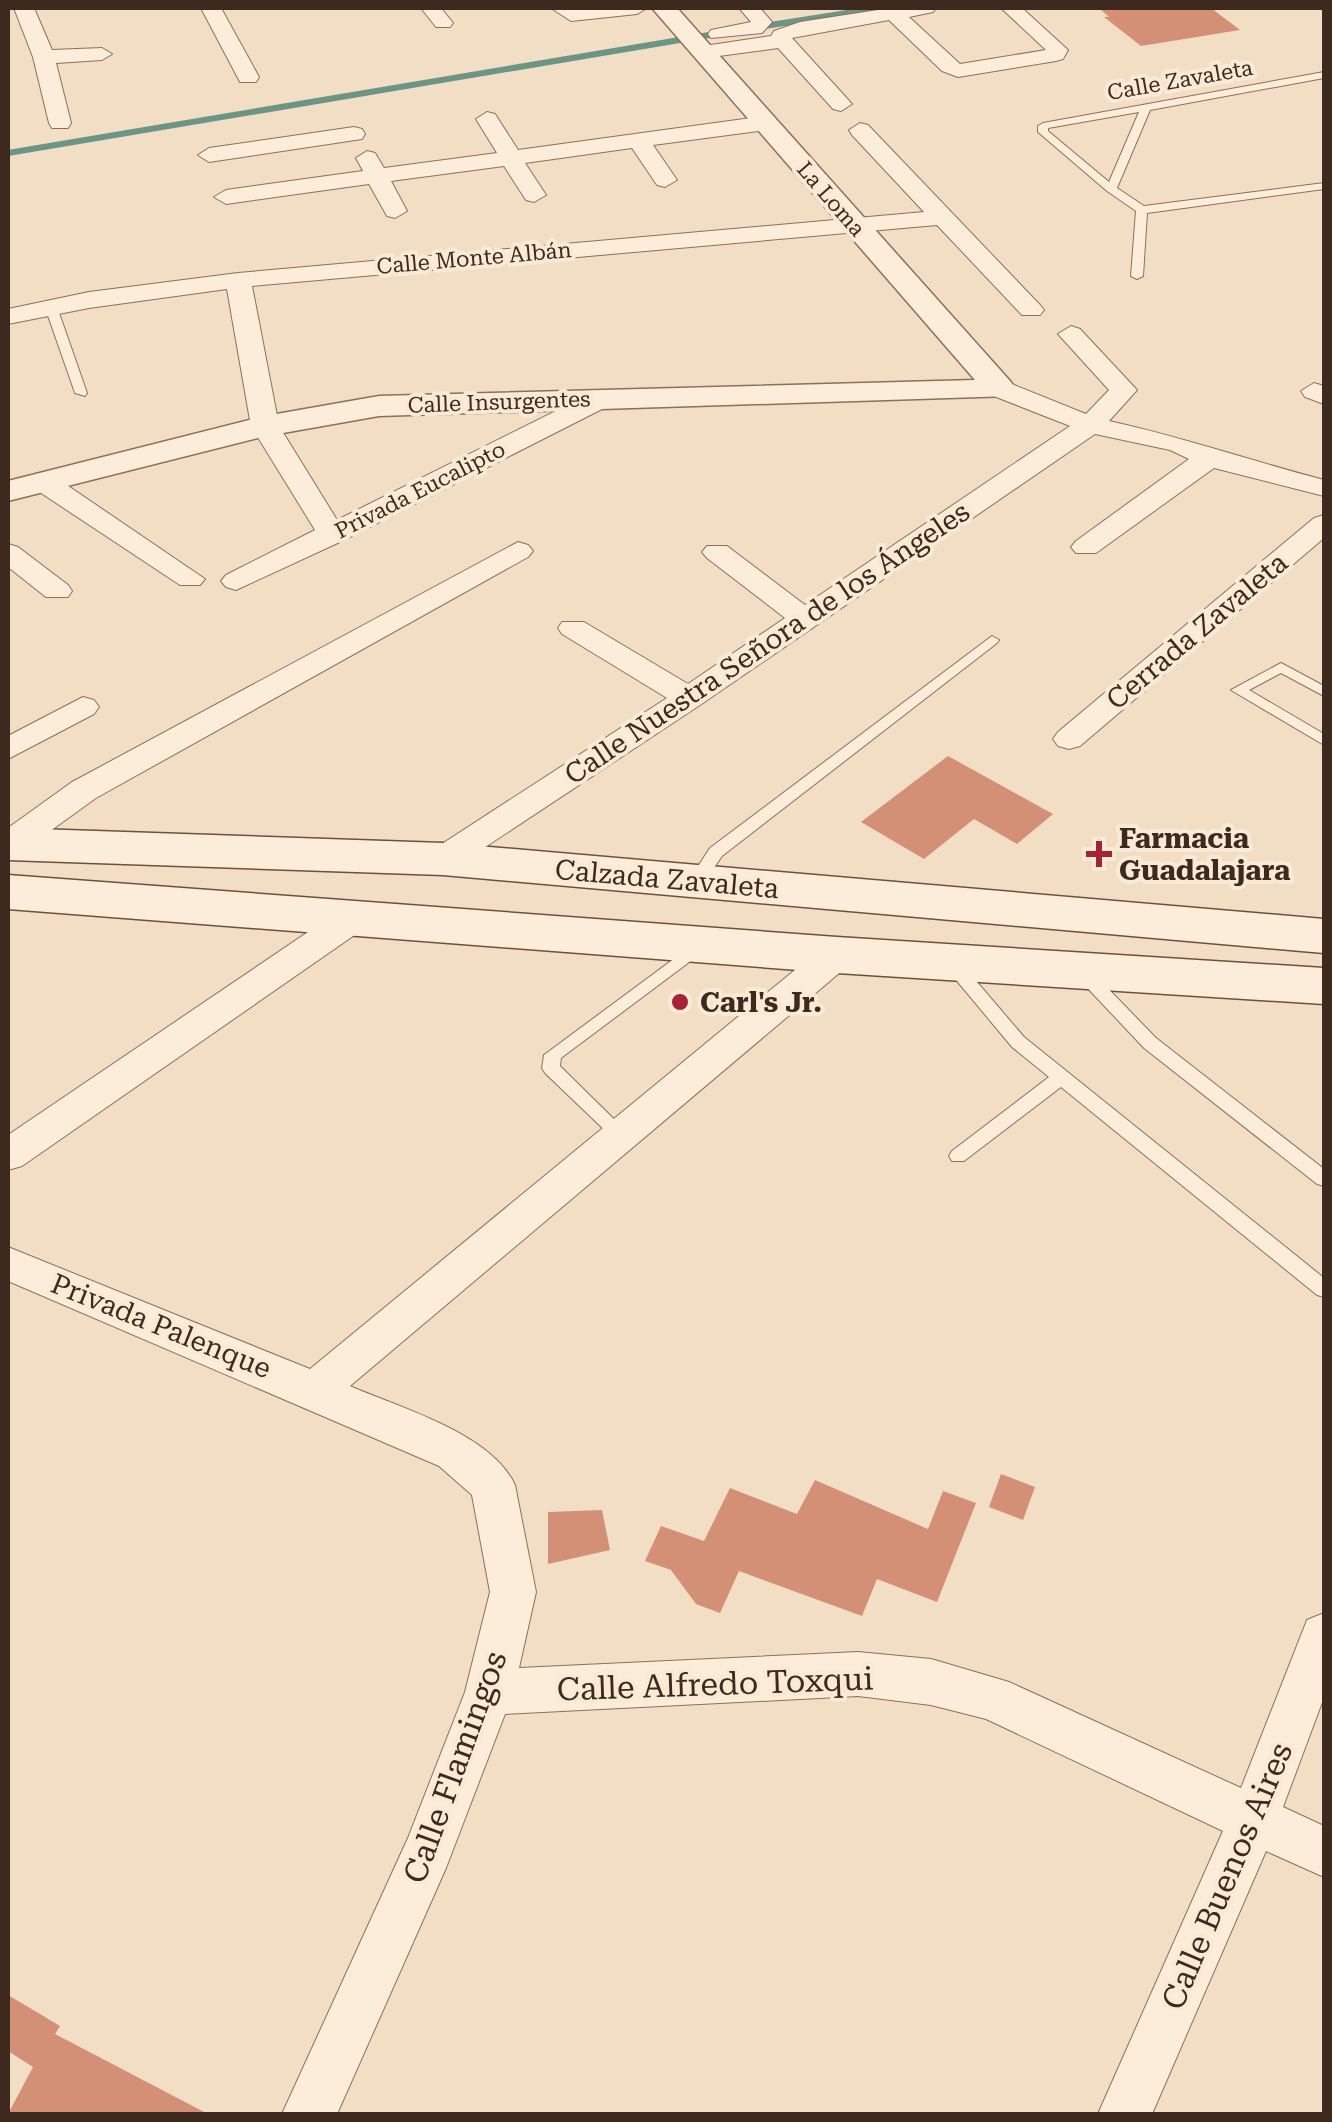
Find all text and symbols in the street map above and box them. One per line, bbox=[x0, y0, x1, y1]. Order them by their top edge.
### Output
street label: Calle Zavaleta bbox=[1105, 55, 1255, 105]
street label: La Loma bbox=[792, 157, 870, 241]
street label: Calle Monte Albán bbox=[375, 237, 573, 279]
street label: Calle Insurgentes bbox=[407, 386, 591, 418]
street label: Privada Eucalipto bbox=[331, 436, 509, 544]
street label: Calle Nuestra Señora de los Ángeles bbox=[558, 494, 976, 791]
street label: Cerrada Zavaleta bbox=[1100, 546, 1294, 716]
place label: Farmacia Guadalajara bbox=[1119, 822, 1291, 887]
marker: Farmacia Guadalajara bbox=[1088, 843, 1110, 865]
street label: Calzada Zavaleta bbox=[554, 853, 780, 905]
place label: Carl's Jr. bbox=[700, 986, 822, 1019]
marker: Carl's Jr. bbox=[669, 991, 691, 1013]
street label: Privada Palenque bbox=[46, 1267, 276, 1385]
street label: Calle Flamingos bbox=[395, 1646, 515, 1888]
street label: Calle Alfredo Toxqui bbox=[556, 1659, 874, 1709]
street label: Calle Buenos Aires bbox=[1154, 1737, 1300, 2015]

